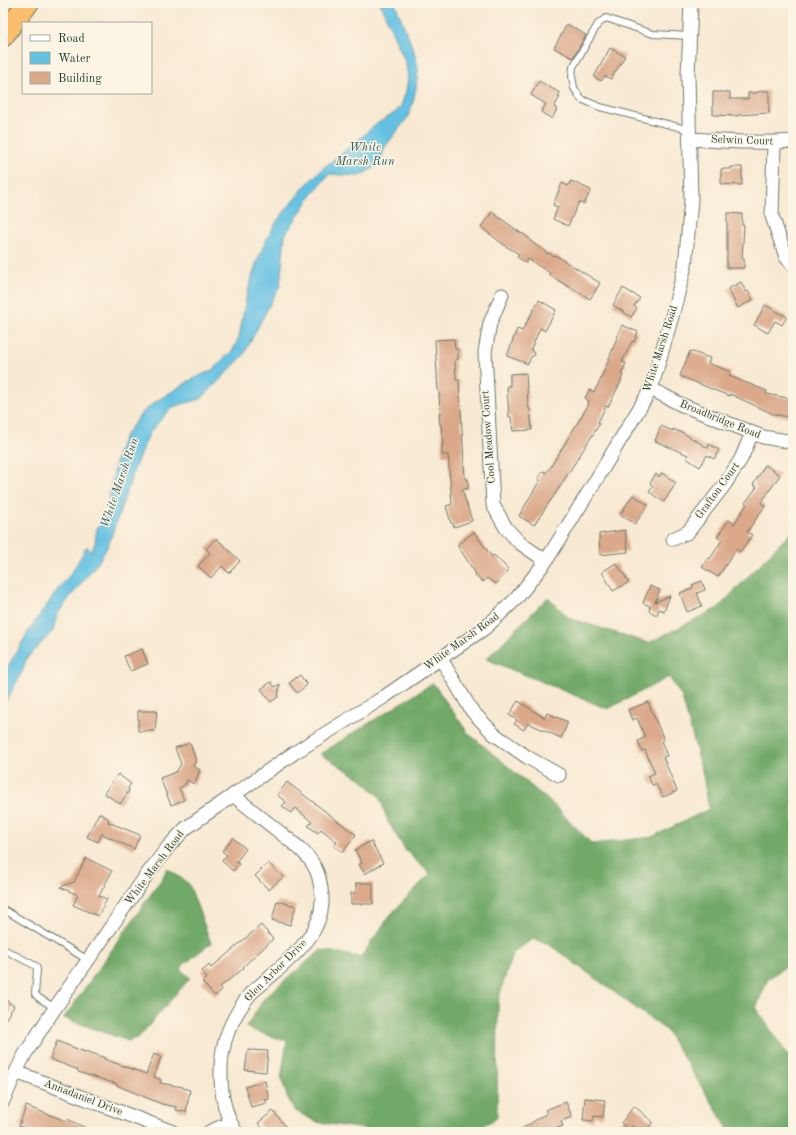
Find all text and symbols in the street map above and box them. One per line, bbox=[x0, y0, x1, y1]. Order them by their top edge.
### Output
legend bbox=[22, 22, 152, 94]
text: Road bbox=[58, 33, 85, 45]
text: Water bbox=[58, 53, 91, 65]
text: Building bbox=[58, 73, 102, 85]
street label: Selwin Court bbox=[711, 134, 774, 148]
water label: White Marsh Run bbox=[334, 142, 395, 168]
street label: White Marsh Road bbox=[642, 304, 680, 394]
street label: Cool Meadow Court bbox=[480, 390, 498, 484]
street label: Broadbridge Road bbox=[678, 399, 762, 441]
water label: White Marsh Run bbox=[99, 436, 141, 530]
street label: Grafton Court bbox=[694, 461, 742, 521]
street label: White Marsh Road bbox=[422, 611, 502, 673]
street label: White Marsh Road bbox=[123, 828, 187, 907]
street label: Glen Arbor Drive bbox=[243, 938, 309, 1004]
street label: Annadaniel Drive bbox=[42, 1078, 124, 1118]

